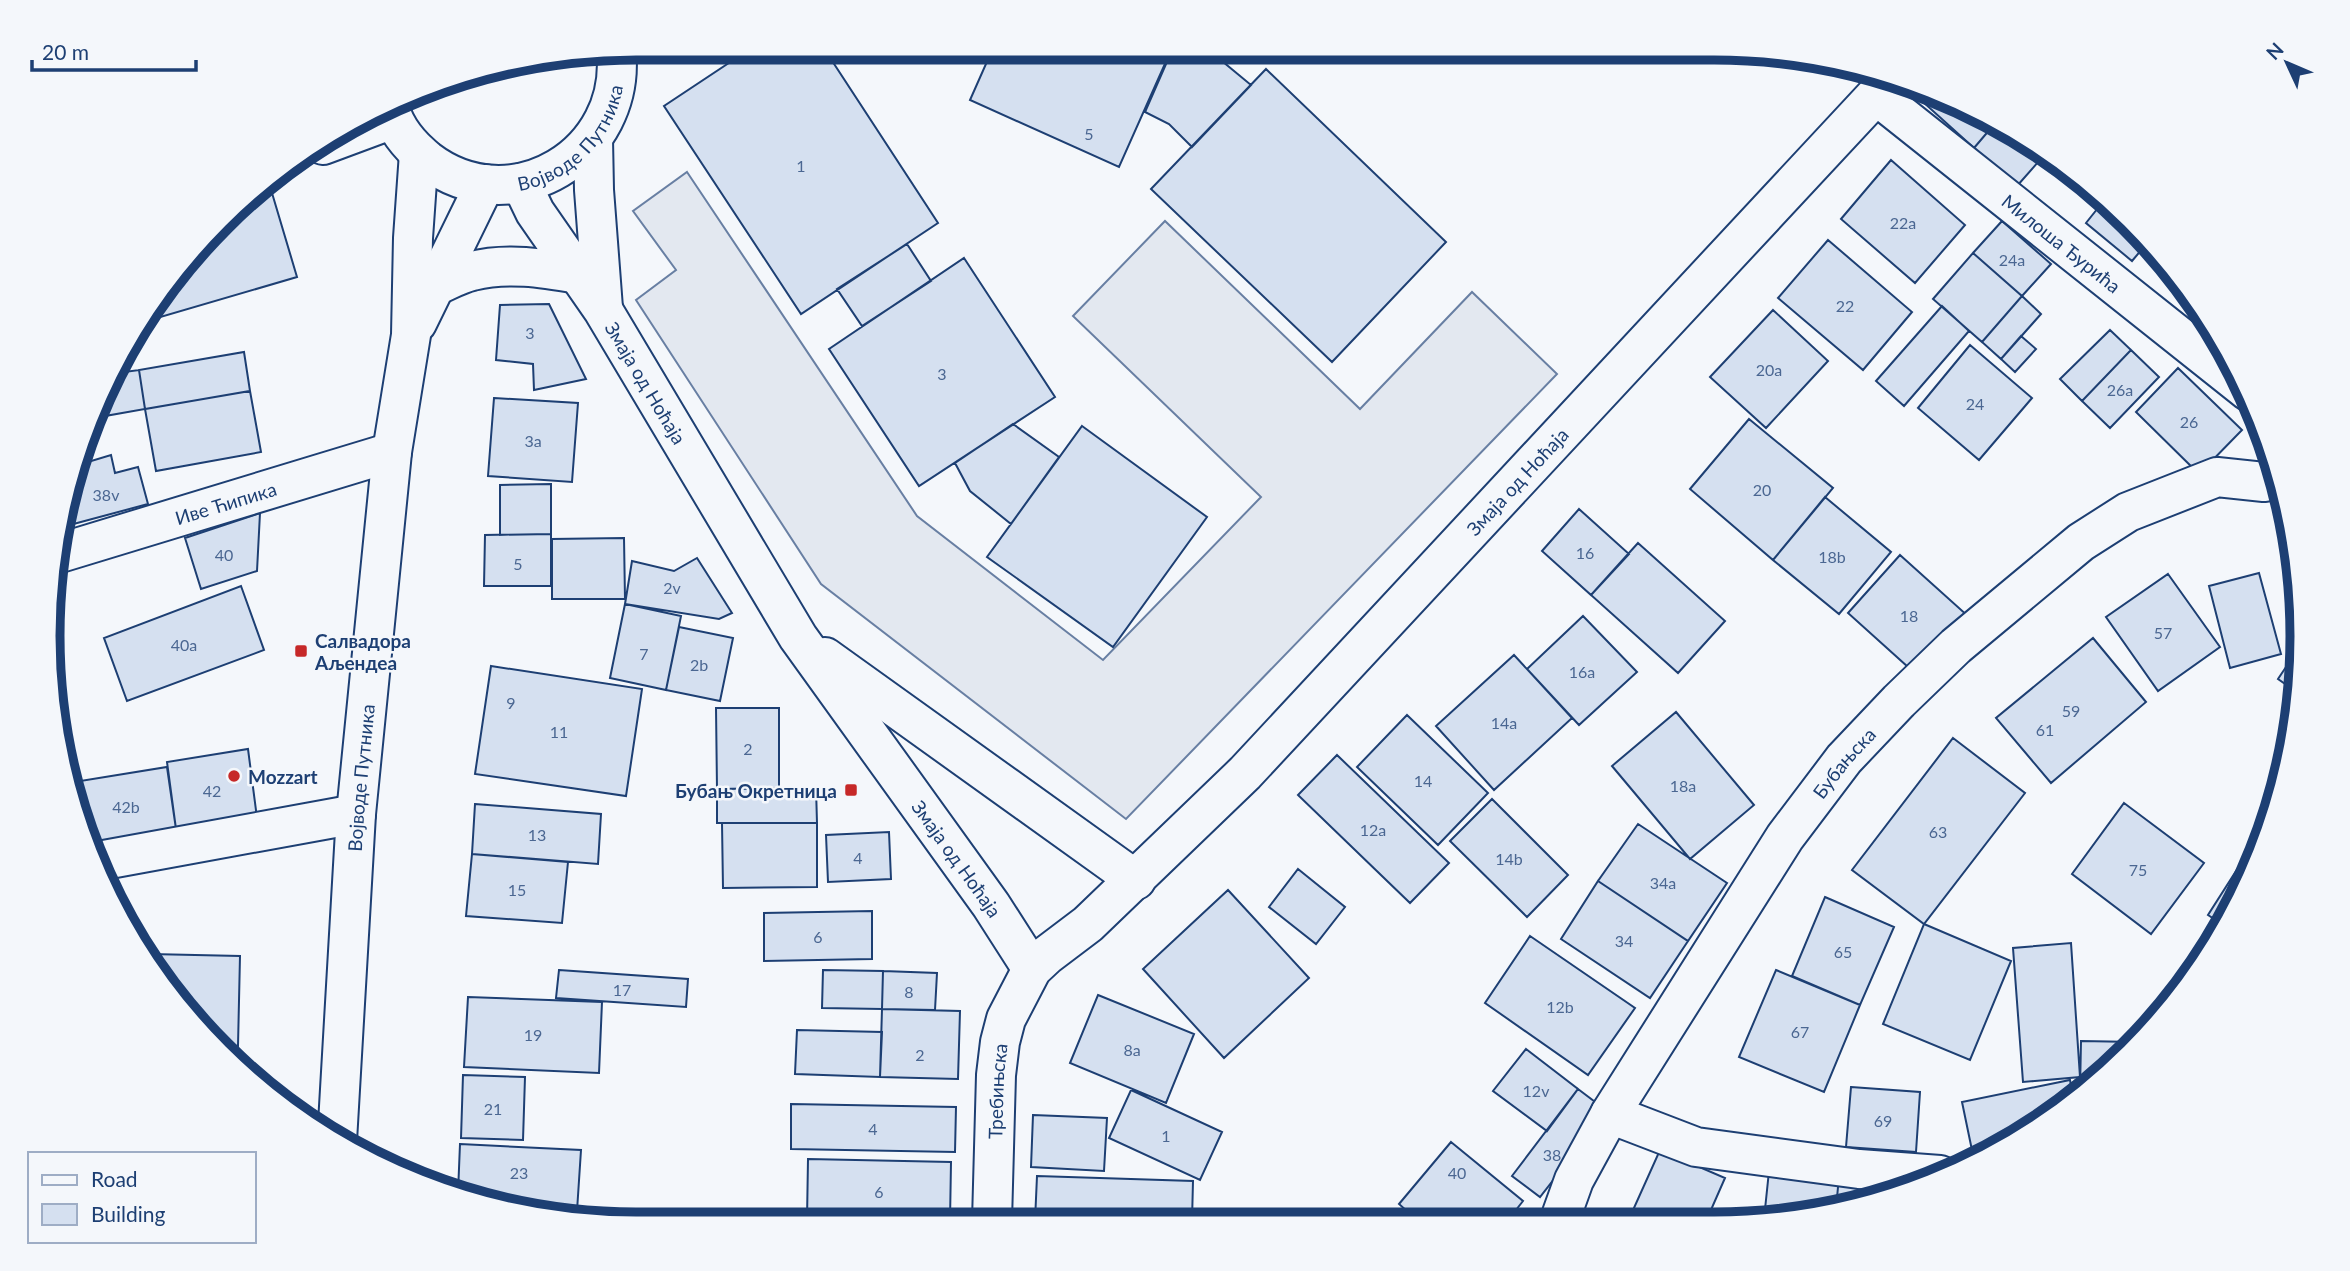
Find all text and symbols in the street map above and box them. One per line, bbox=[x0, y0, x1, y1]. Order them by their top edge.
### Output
scale bar bbox=[32, 28, 196, 72]
north arrow bbox=[2252, 28, 2322, 98]
text: N bbox=[2261, 38, 2288, 64]
text: 20 m bbox=[42, 39, 89, 64]
street label: Војводе Путника bbox=[515, 82, 627, 195]
house number: 5 bbox=[1084, 124, 1094, 143]
house number: 1 bbox=[796, 156, 806, 175]
street label: Милоша Ђурића bbox=[1998, 189, 2126, 297]
house number: 22a bbox=[1890, 213, 1916, 232]
house number: 24a bbox=[1999, 250, 2025, 269]
house number: 22 bbox=[1836, 296, 1854, 315]
street label: Змаја од Ноћаја bbox=[601, 317, 692, 448]
house number: 3 bbox=[525, 323, 535, 342]
house number: 20a bbox=[1756, 360, 1782, 379]
house number: 3 bbox=[937, 364, 947, 383]
house number: 26a bbox=[2107, 380, 2133, 399]
house number: 24 bbox=[1966, 394, 1984, 413]
house number: 26 bbox=[2180, 412, 2198, 431]
street label: Змаја од Ноћаја bbox=[1461, 423, 1572, 540]
house number: 3a bbox=[524, 431, 542, 450]
street label: Иве Ћипика bbox=[172, 476, 279, 529]
house number: 20 bbox=[1753, 480, 1771, 499]
house number: 38v bbox=[93, 485, 120, 504]
house number: 16 bbox=[1576, 543, 1594, 562]
house number: 40 bbox=[215, 545, 233, 564]
house number: 18b bbox=[1818, 547, 1846, 566]
house number: 5 bbox=[513, 554, 523, 573]
house number: 2v bbox=[663, 578, 682, 597]
house number: 18 bbox=[1900, 606, 1918, 625]
house number: 57 bbox=[2154, 623, 2172, 642]
place label: Салвадора Аљендеа bbox=[314, 629, 411, 674]
house number: 40a bbox=[171, 635, 197, 654]
marker: Салвадора Аљендеа bbox=[293, 643, 309, 659]
house number: 7 bbox=[639, 644, 649, 663]
house number: 2b bbox=[690, 655, 708, 674]
house number: 16a bbox=[1569, 662, 1595, 681]
house number: 9 bbox=[506, 693, 516, 712]
house number: 59 bbox=[2062, 701, 2080, 720]
street label: Војводе Путника bbox=[342, 703, 378, 852]
house number: 14a bbox=[1491, 713, 1517, 732]
house number: 61 bbox=[2036, 720, 2054, 739]
house number: 11 bbox=[550, 722, 568, 741]
street label: Бубањска bbox=[1807, 722, 1880, 803]
house number: 2 bbox=[743, 739, 753, 758]
place label: Mozzart bbox=[248, 765, 318, 788]
marker: Mozzart bbox=[226, 768, 242, 784]
house number: 14 bbox=[1414, 771, 1432, 790]
house number: 18a bbox=[1670, 776, 1696, 795]
place label: Бубањ Окретница bbox=[675, 779, 837, 802]
house number: 42 bbox=[203, 781, 221, 800]
marker: Бубањ Окретница bbox=[843, 782, 859, 798]
street label: Змаја од Ноћаја bbox=[908, 795, 1007, 921]
house number: 42b bbox=[112, 797, 140, 816]
house number: 12a bbox=[1360, 820, 1386, 839]
house number: 63 bbox=[1929, 822, 1947, 841]
house number: 13 bbox=[528, 825, 546, 844]
house number: 4 bbox=[853, 848, 863, 867]
house number: 14b bbox=[1495, 849, 1523, 868]
house number: 75 bbox=[2129, 860, 2147, 879]
house number: 34a bbox=[1650, 873, 1676, 892]
house number: 15 bbox=[508, 880, 526, 899]
house number: 6 bbox=[813, 927, 823, 946]
house number: 34 bbox=[1615, 931, 1633, 950]
house number: 65 bbox=[1834, 942, 1852, 961]
house number: 17 bbox=[613, 980, 631, 999]
house number: 8 bbox=[904, 982, 914, 1001]
house number: 12b bbox=[1546, 997, 1574, 1016]
house number: 67 bbox=[1791, 1022, 1809, 1041]
house number: 19 bbox=[524, 1025, 542, 1044]
house number: 8a bbox=[1123, 1040, 1141, 1059]
street label: Требињска bbox=[983, 1042, 1011, 1139]
house number: 2 bbox=[915, 1045, 925, 1064]
house number: 12v bbox=[1523, 1081, 1550, 1100]
house number: 21 bbox=[484, 1099, 502, 1118]
house number: 69 bbox=[1874, 1111, 1892, 1130]
house number: 4 bbox=[868, 1119, 878, 1138]
house number: 1 bbox=[1161, 1126, 1171, 1145]
house number: 38 bbox=[1543, 1145, 1561, 1164]
legend bbox=[28, 1152, 256, 1243]
house number: 23 bbox=[510, 1163, 528, 1182]
house number: 40 bbox=[1448, 1163, 1466, 1182]
text: Road bbox=[91, 1166, 138, 1191]
house number: 6 bbox=[874, 1182, 884, 1201]
text: Building bbox=[91, 1201, 166, 1226]

